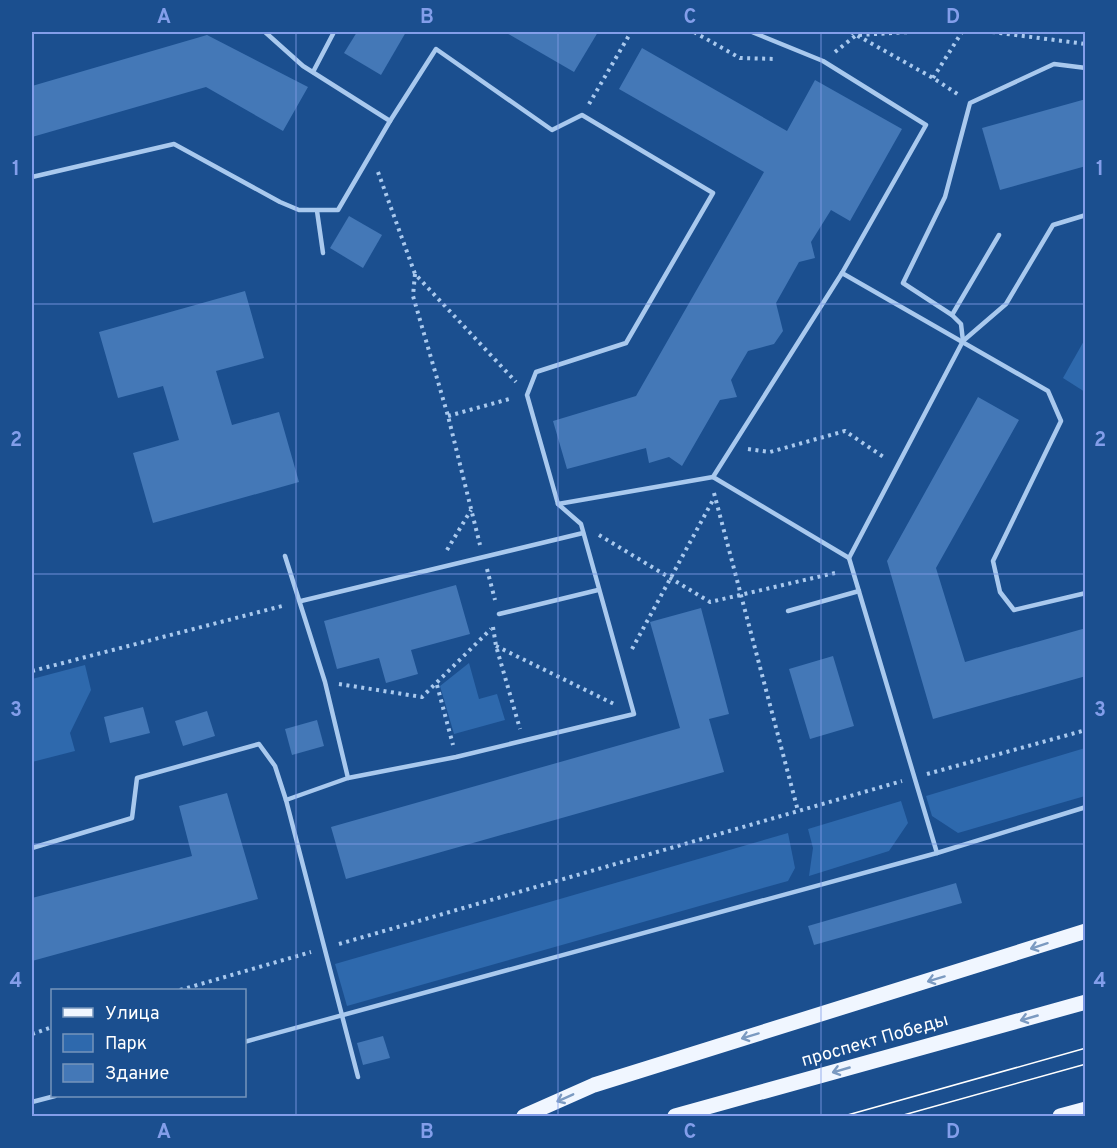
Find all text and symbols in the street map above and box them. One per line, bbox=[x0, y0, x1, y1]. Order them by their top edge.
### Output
text: A bbox=[157, 5, 171, 31]
text: B bbox=[420, 5, 434, 31]
text: C bbox=[684, 5, 696, 31]
text: D bbox=[946, 5, 960, 31]
text: 1 bbox=[12, 157, 20, 183]
text: 1 bbox=[1096, 157, 1104, 183]
text: 2 bbox=[10, 428, 22, 454]
text: 2 bbox=[1094, 428, 1106, 454]
text: 3 bbox=[10, 698, 22, 724]
text: 3 bbox=[1094, 698, 1106, 724]
one-way arrow bbox=[1030, 941, 1049, 952]
text: 4 bbox=[10, 969, 22, 995]
text: 4 bbox=[1094, 969, 1106, 995]
one-way arrow bbox=[927, 974, 946, 985]
legend bbox=[51, 989, 246, 1097]
text: Улица bbox=[105, 1003, 159, 1026]
street label: проспект Победы bbox=[799, 1009, 951, 1073]
one-way arrow bbox=[1020, 1013, 1039, 1024]
one-way arrow bbox=[741, 1032, 760, 1043]
text: Парк bbox=[105, 1033, 147, 1056]
text: Здание bbox=[105, 1063, 169, 1086]
one-way arrow bbox=[832, 1065, 851, 1076]
one-way arrow bbox=[557, 1093, 575, 1104]
text: A bbox=[157, 1120, 171, 1146]
text: B bbox=[420, 1120, 434, 1146]
text: C bbox=[684, 1120, 696, 1146]
text: D bbox=[946, 1120, 960, 1146]

